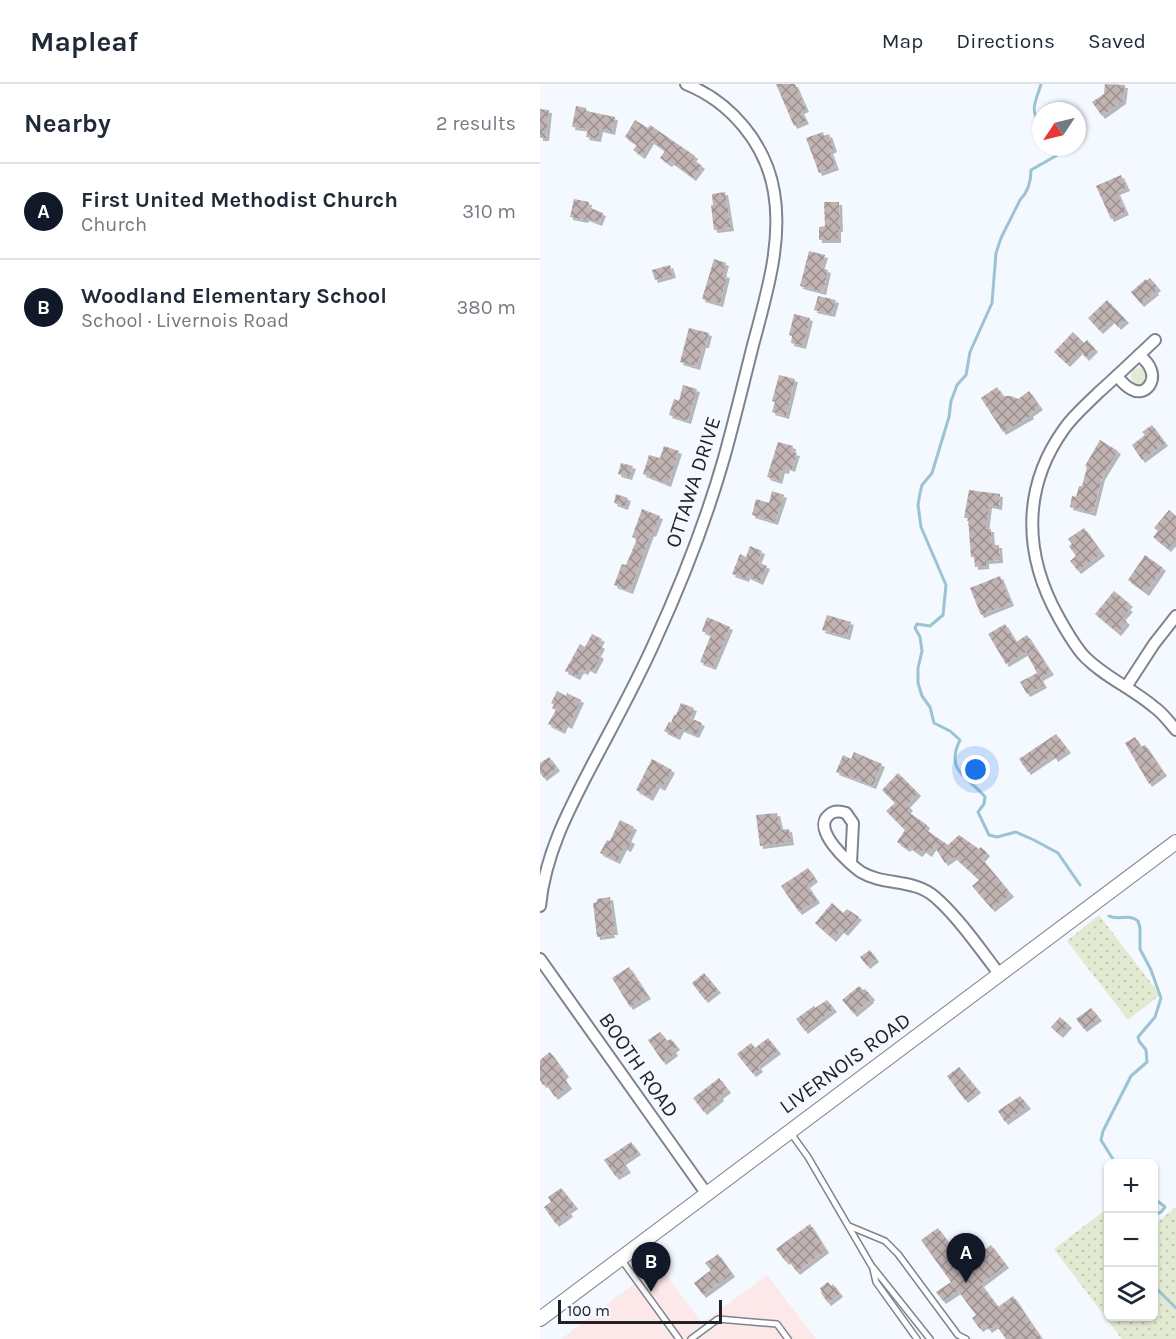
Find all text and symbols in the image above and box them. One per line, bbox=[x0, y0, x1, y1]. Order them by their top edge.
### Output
text: Mapleaf bbox=[30, 25, 138, 58]
text: Map bbox=[882, 29, 923, 53]
text: Directions bbox=[956, 29, 1055, 53]
text: Saved bbox=[1088, 29, 1146, 53]
north arrow bbox=[1032, 102, 1086, 156]
text: Nearby bbox=[24, 108, 111, 139]
text: 2 results bbox=[436, 112, 516, 135]
text: First United Methodist Church bbox=[81, 187, 398, 213]
text: A bbox=[37, 200, 50, 223]
text: 310 m bbox=[462, 200, 516, 223]
text: Church bbox=[81, 213, 147, 236]
text: Woodland Elementary School bbox=[81, 283, 387, 309]
text: B bbox=[37, 296, 50, 319]
text: 380 m bbox=[457, 296, 516, 319]
text: School · Livernois Road bbox=[81, 309, 289, 332]
street label: OTTAWA DRIVE bbox=[660, 413, 726, 551]
your location bbox=[961, 755, 990, 784]
street label: LIVERNOIS ROAD bbox=[775, 1007, 915, 1119]
street label: BOOTH ROAD bbox=[594, 1008, 684, 1122]
map controls bbox=[1104, 1159, 1158, 1321]
button: + bbox=[1104, 1159, 1158, 1213]
button: − bbox=[1104, 1213, 1158, 1267]
pin: A bbox=[946, 1234, 986, 1283]
pin: B bbox=[632, 1242, 670, 1292]
button: layers bbox=[1104, 1267, 1158, 1321]
scale bar bbox=[558, 1297, 722, 1324]
text: 100 m bbox=[567, 1301, 610, 1320]

